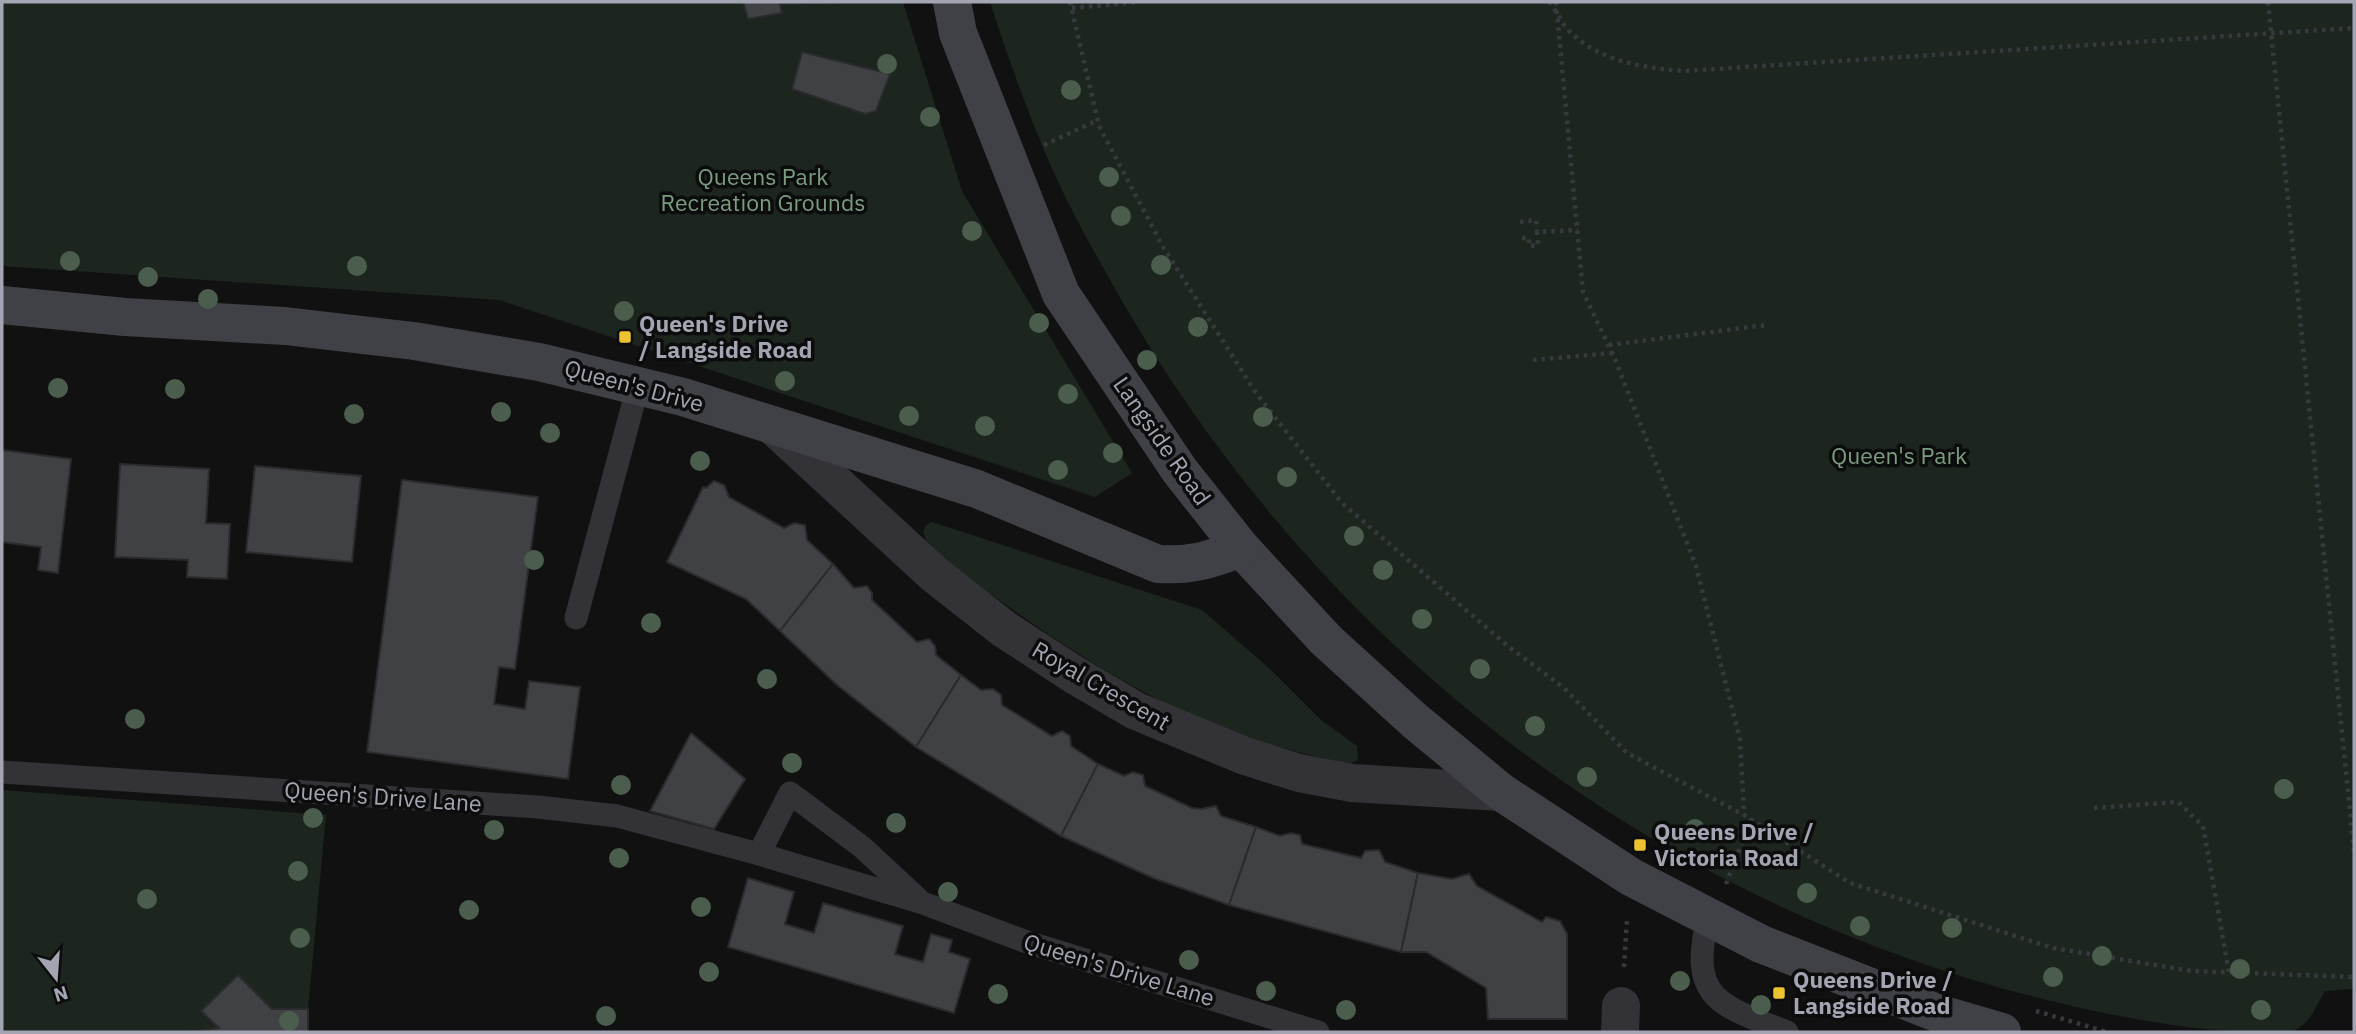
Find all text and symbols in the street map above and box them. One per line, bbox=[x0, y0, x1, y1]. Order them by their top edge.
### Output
park label: Queens Park Recreation Grounds bbox=[661, 161, 865, 217]
place label: Queen's Drive / Langside Road bbox=[639, 308, 813, 364]
marker: Queen's Drive / Langside Road bbox=[617, 329, 633, 345]
street label: Queen's Drive bbox=[561, 352, 707, 418]
street label: Langside Road bbox=[1107, 370, 1218, 511]
park label: Queen's Park bbox=[1831, 440, 1967, 470]
street label: Royal Crescent bbox=[1027, 634, 1176, 737]
street label: Queen's Drive Lane bbox=[283, 774, 483, 818]
place label: Queens Drive / Victoria Road bbox=[1654, 816, 1814, 872]
marker: Queens Drive / Victoria Road bbox=[1632, 837, 1648, 853]
street label: Queen's Drive Lane bbox=[1020, 926, 1218, 1012]
north arrow bbox=[21, 943, 91, 1013]
place label: Queens Drive / Langside Road bbox=[1793, 964, 1953, 1020]
text: N bbox=[51, 981, 71, 1008]
marker: Queens Drive / Langside Road bbox=[1771, 985, 1787, 1001]

